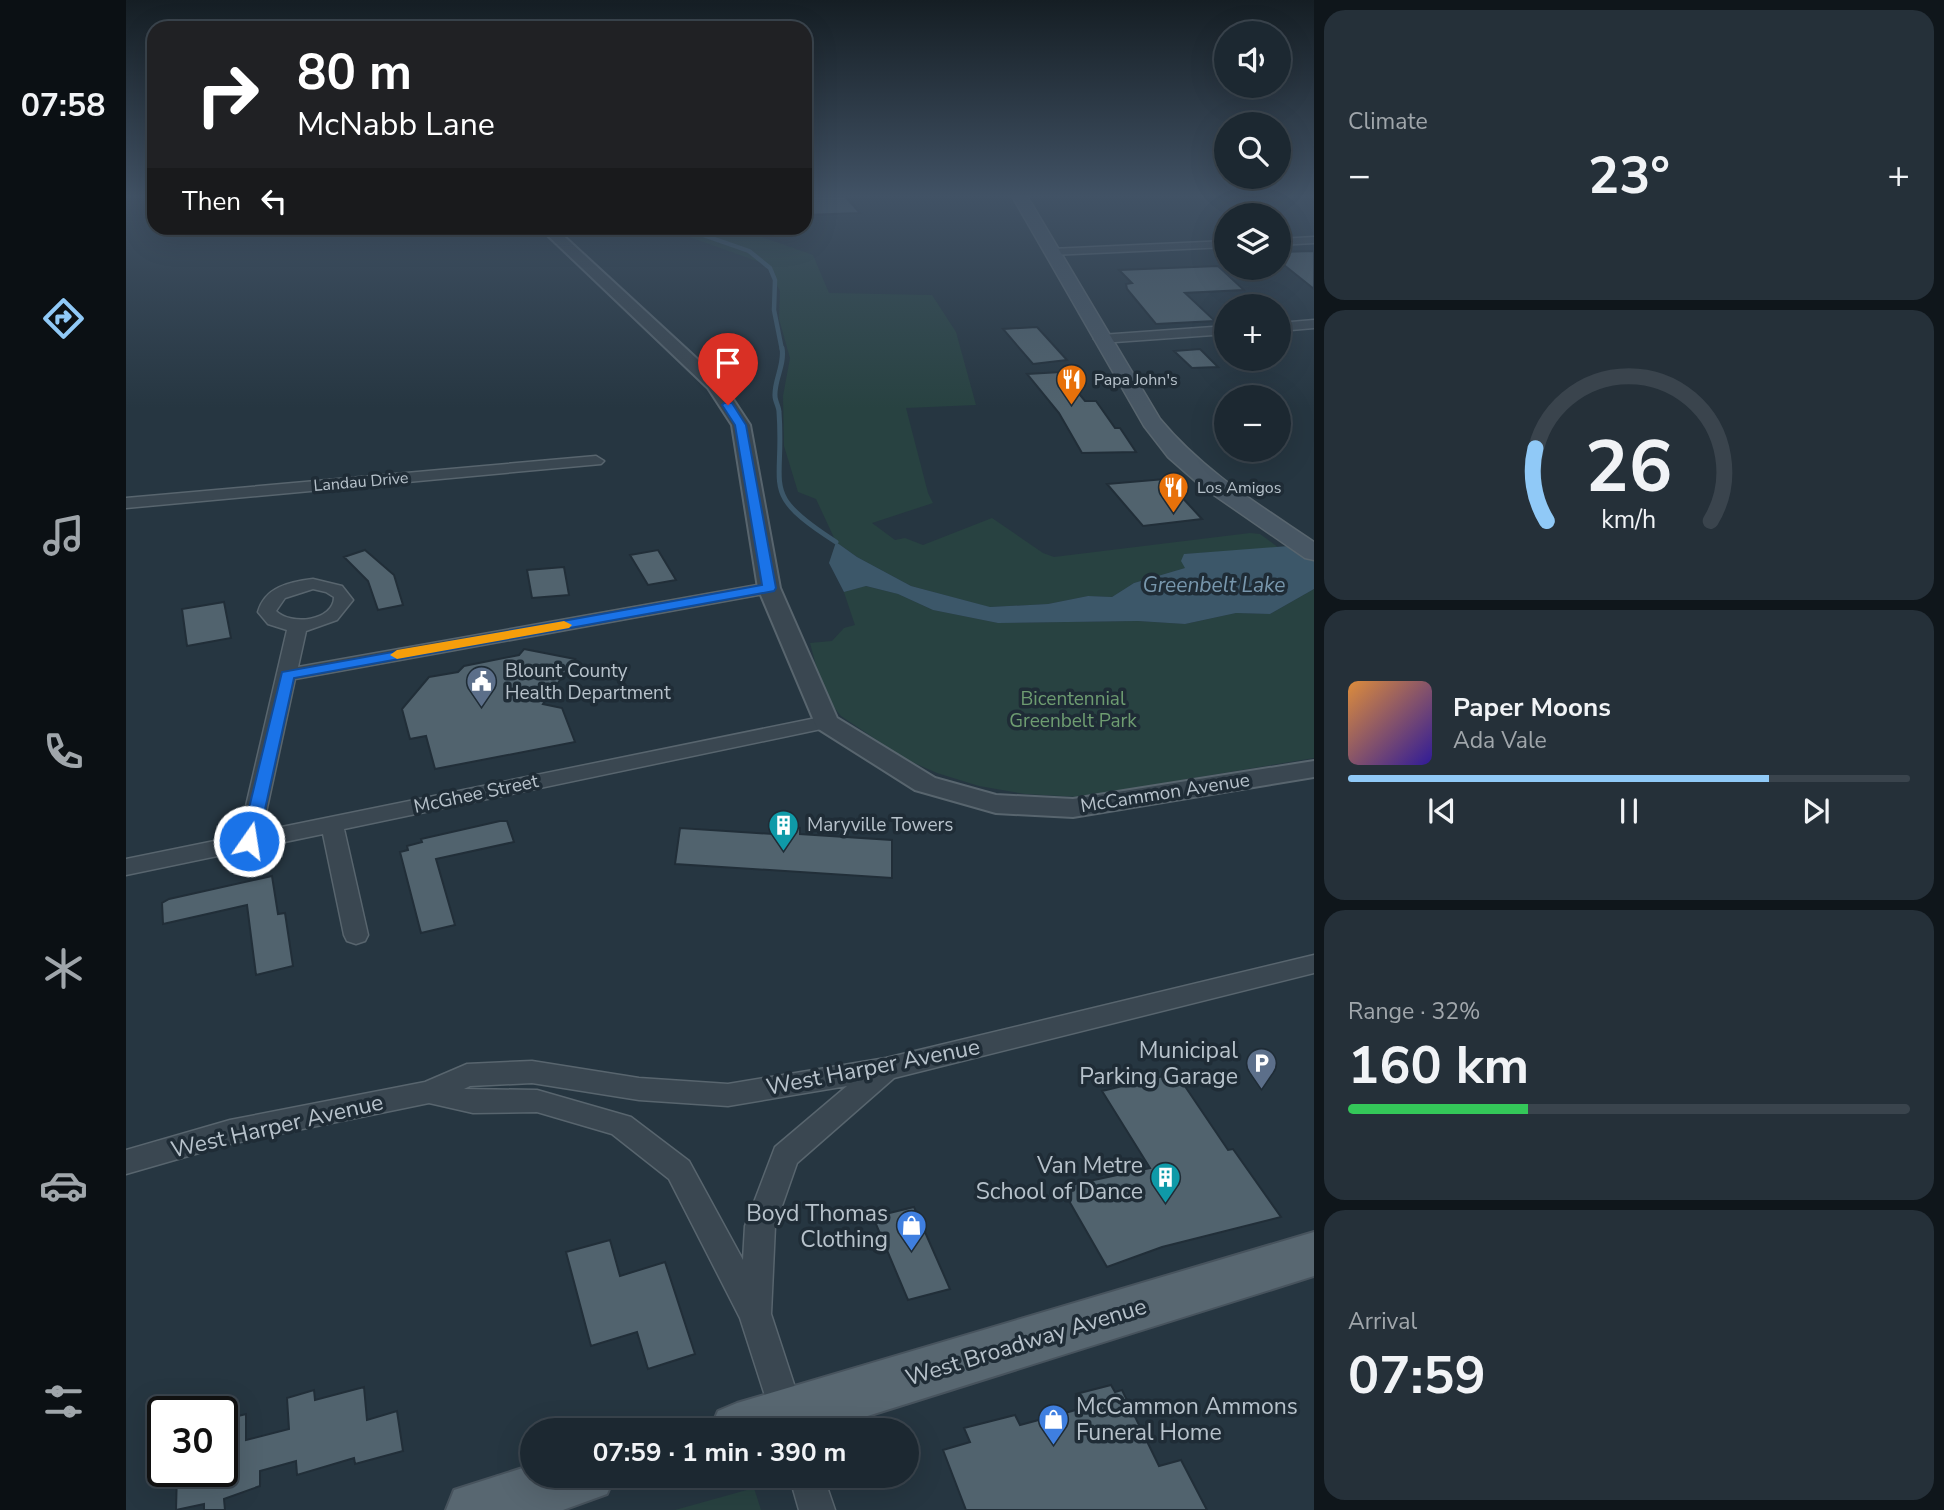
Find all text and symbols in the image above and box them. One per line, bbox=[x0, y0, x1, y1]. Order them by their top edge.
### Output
map controls bbox=[1214, 21, 1291, 462]
button: sound bbox=[1214, 21, 1291, 98]
text: 80 m bbox=[297, 39, 412, 106]
icon: right bbox=[182, 49, 273, 140]
text: 07:58 bbox=[21, 84, 105, 127]
text: McNabb Lane bbox=[297, 103, 495, 146]
text: Climate bbox=[1348, 106, 1428, 137]
button: search bbox=[1214, 112, 1291, 189]
text: 23° bbox=[1588, 140, 1670, 211]
text: − bbox=[1348, 150, 1371, 201]
text: + bbox=[1887, 150, 1910, 201]
icon: left bbox=[255, 182, 293, 220]
text: Then bbox=[182, 184, 241, 219]
button: layers bbox=[1214, 203, 1291, 280]
icon: directions bbox=[39, 294, 88, 343]
button: + bbox=[1214, 294, 1291, 371]
pin bbox=[698, 333, 758, 405]
icon: arrive bbox=[709, 344, 747, 382]
restaurant icon: Papa John's bbox=[1054, 363, 1088, 407]
place label: Papa John's bbox=[1094, 369, 1178, 391]
button: − bbox=[1214, 385, 1291, 462]
text: 26 bbox=[1585, 417, 1673, 517]
street label: Landau Drive bbox=[313, 467, 409, 497]
restaurant icon: Los Amigos bbox=[1157, 471, 1191, 515]
place label: Los Amigos bbox=[1197, 477, 1281, 499]
text: km/h bbox=[1601, 503, 1657, 537]
icon: music bbox=[39, 511, 88, 560]
water label: Greenbelt Lake bbox=[1142, 571, 1286, 599]
place label: Blount County Health Department bbox=[505, 658, 671, 706]
public building icon: Blount County Health Department bbox=[465, 665, 499, 709]
park label: Bicentennial Greenbelt Park bbox=[1009, 686, 1137, 734]
text: Paper Moons bbox=[1453, 690, 1611, 725]
text: Ada Vale bbox=[1453, 725, 1547, 756]
icon: phone bbox=[39, 727, 88, 776]
street label: McCammon Avenue bbox=[1079, 767, 1251, 819]
street label: McGhee Street bbox=[411, 768, 541, 820]
icon: previous bbox=[1423, 792, 1461, 830]
icon: pause bbox=[1610, 792, 1648, 830]
icon: next bbox=[1797, 792, 1835, 830]
position arrow bbox=[212, 804, 286, 878]
building icon: Maryville Towers bbox=[767, 808, 801, 852]
place label: Maryville Towers bbox=[807, 812, 953, 838]
icon: climate bbox=[39, 944, 88, 993]
text: Range · 32% bbox=[1348, 996, 1480, 1027]
text: 160 km bbox=[1348, 1030, 1529, 1101]
street label: West Harper Avenue bbox=[763, 1031, 983, 1103]
place label: Municipal Parking Garage bbox=[1079, 1035, 1238, 1092]
parking icon: Municipal Parking Garage bbox=[1244, 1046, 1278, 1090]
street label: West Harper Avenue bbox=[168, 1086, 386, 1166]
place label: Van Metre School of Dance bbox=[976, 1150, 1143, 1207]
icon: car bbox=[39, 1161, 88, 1210]
building icon: Van Metre School of Dance bbox=[1149, 1161, 1183, 1205]
place label: Boyd Thomas Clothing bbox=[746, 1198, 888, 1255]
shop icon: Boyd Thomas Clothing bbox=[894, 1209, 928, 1253]
street label: West Broadway Avenue bbox=[902, 1291, 1150, 1393]
text: Arrival bbox=[1348, 1306, 1417, 1337]
text: 07:59 bbox=[1348, 1340, 1486, 1411]
icon: filters bbox=[39, 1377, 88, 1426]
place label: McCammon Ammons Funeral Home bbox=[1076, 1391, 1298, 1448]
speed limit sign: 30 bbox=[147, 1396, 238, 1487]
shop icon: McCammon Ammons Funeral Home bbox=[1036, 1402, 1070, 1446]
text: 07:59 · 1 min · 390 m bbox=[593, 1435, 846, 1470]

